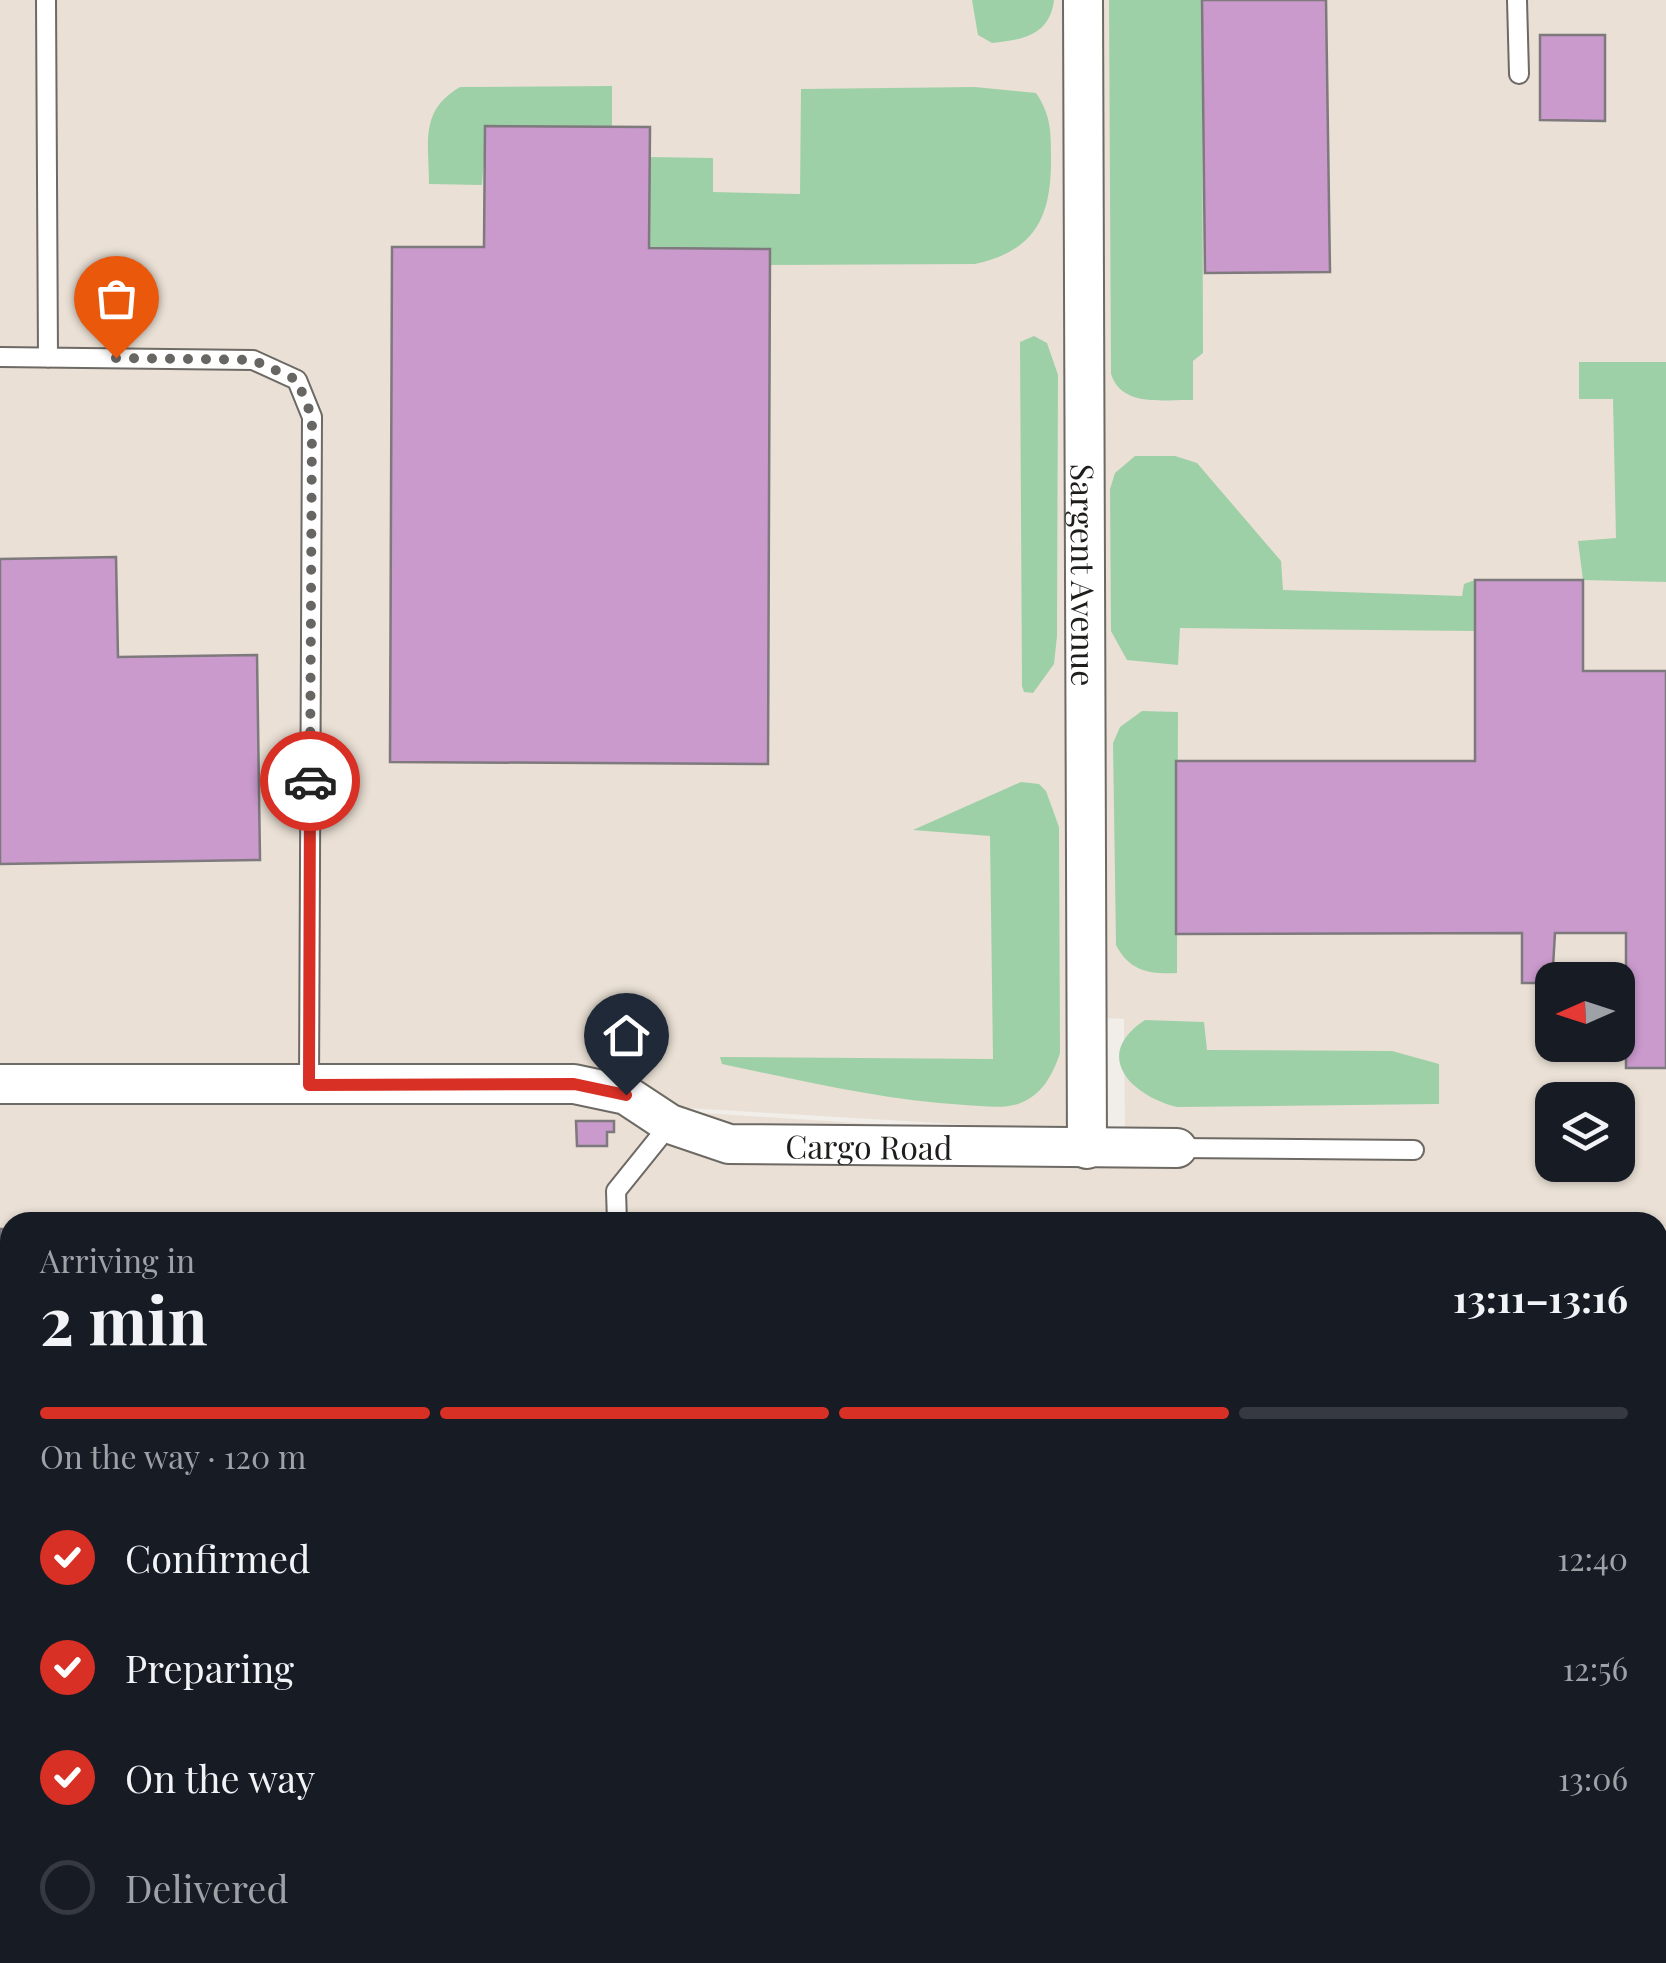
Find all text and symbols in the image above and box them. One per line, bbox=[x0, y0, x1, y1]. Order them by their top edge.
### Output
pin bbox=[74, 256, 159, 359]
icon: bag bbox=[89, 271, 144, 326]
street label: Sargent Avenue bbox=[1063, 464, 1107, 686]
courier bbox=[260, 731, 360, 831]
icon: car bbox=[283, 754, 338, 809]
north arrow bbox=[1535, 962, 1635, 1062]
map controls bbox=[1535, 962, 1635, 1182]
pin bbox=[584, 993, 669, 1096]
icon: home bbox=[599, 1008, 654, 1063]
button: layers bbox=[1535, 1082, 1635, 1182]
street label: Cargo Road bbox=[785, 1123, 953, 1167]
text: Arriving in bbox=[40, 1238, 195, 1281]
text: 13:11–13:16 bbox=[1453, 1272, 1628, 1323]
text: 2 min bbox=[40, 1275, 208, 1361]
text: On the way · 120 m bbox=[40, 1434, 306, 1477]
icon: check bbox=[40, 1530, 95, 1585]
text: Confirmed bbox=[125, 1532, 310, 1583]
text: 12:40 bbox=[1557, 1536, 1628, 1579]
icon: check bbox=[40, 1640, 95, 1695]
text: Preparing bbox=[125, 1642, 294, 1693]
text: 12:56 bbox=[1562, 1646, 1628, 1689]
icon: check bbox=[40, 1750, 95, 1805]
text: On the way bbox=[125, 1752, 315, 1803]
text: 13:06 bbox=[1558, 1756, 1628, 1799]
text: Delivered bbox=[125, 1862, 289, 1913]

